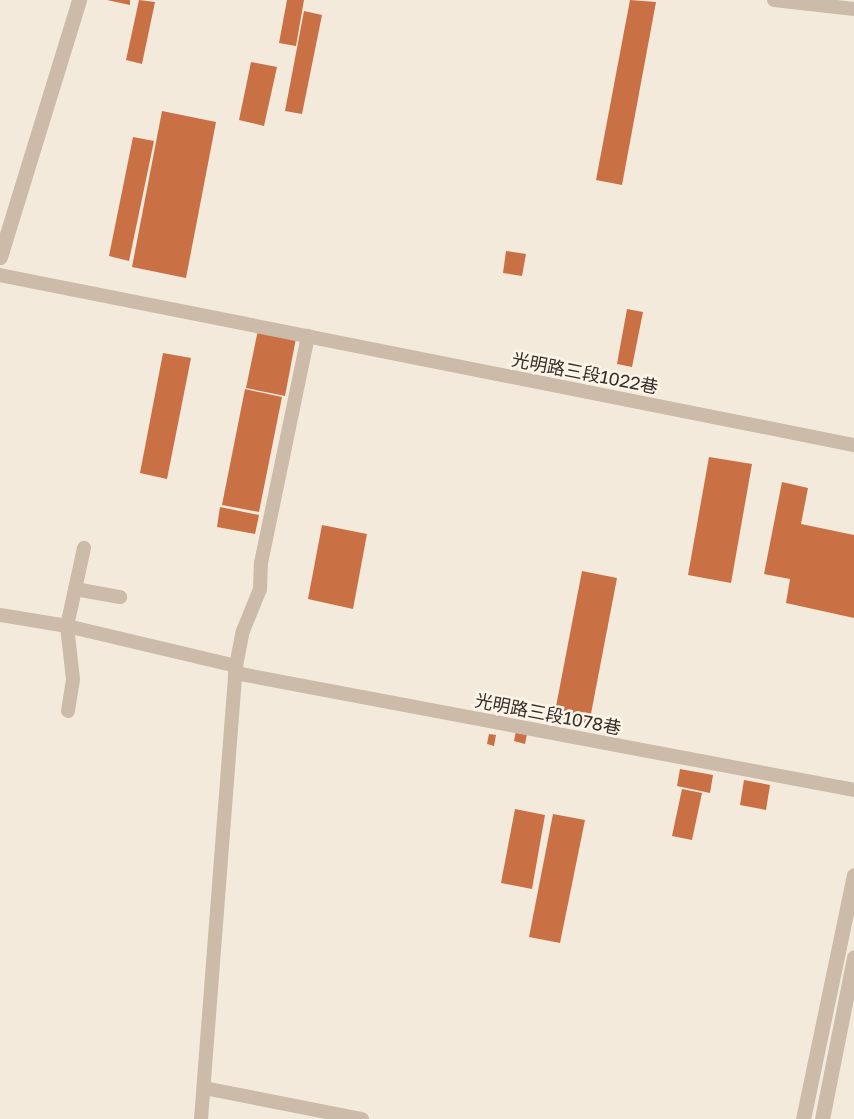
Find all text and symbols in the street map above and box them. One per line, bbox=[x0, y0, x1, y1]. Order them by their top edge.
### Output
street label: 光明路三段1022巷 bbox=[510, 348, 660, 398]
street label: 光明路三段1078巷 bbox=[473, 689, 623, 739]

